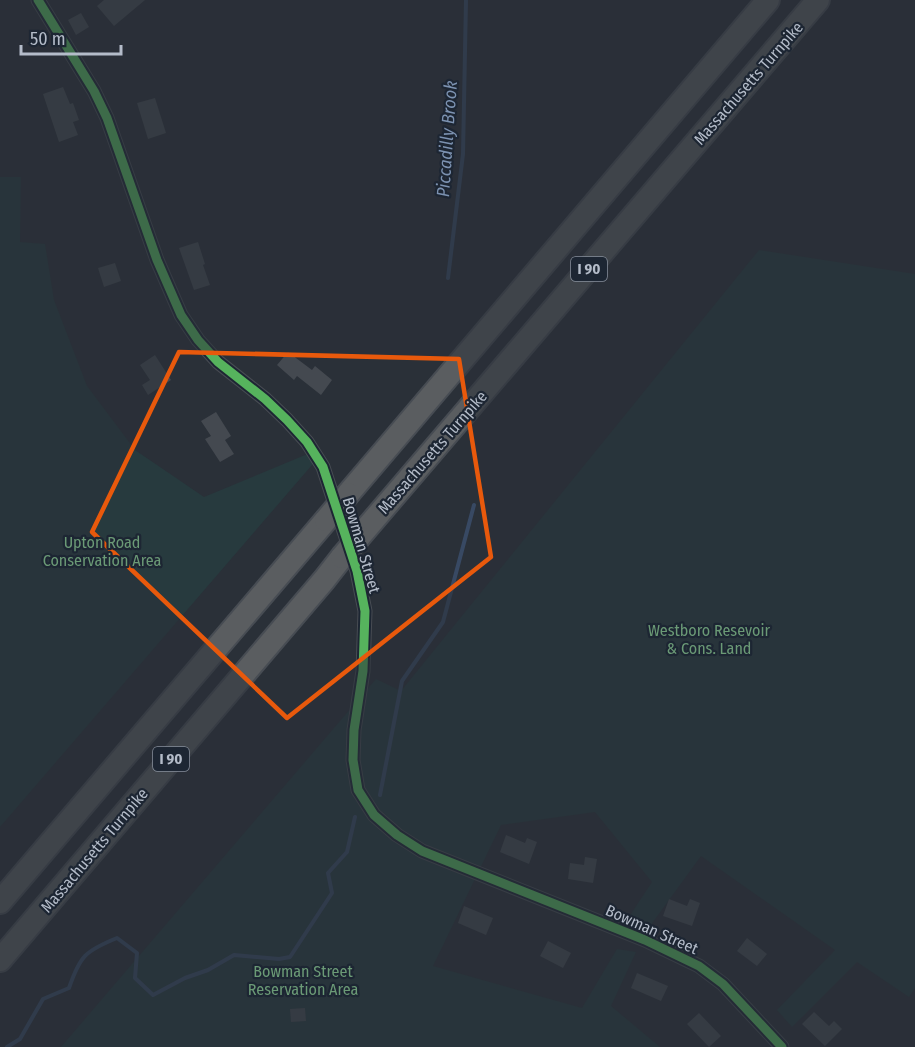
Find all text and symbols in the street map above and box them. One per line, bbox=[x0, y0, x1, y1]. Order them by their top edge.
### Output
scale bar bbox=[21, 18, 122, 56]
street label: Massachusetts Turnpike bbox=[690, 18, 807, 149]
text: 50 m bbox=[30, 28, 66, 50]
water label: Piccadilly Brook bbox=[432, 80, 462, 198]
road number: I 90 bbox=[571, 257, 607, 281]
street label: Massachusetts Turnpike bbox=[374, 387, 491, 518]
street label: Bowman Street bbox=[339, 495, 385, 596]
park label: Upton Road Conservation Area bbox=[43, 533, 162, 570]
park label: Westboro Resevoir & Cons. Land bbox=[648, 621, 770, 658]
road number: I 90 bbox=[153, 747, 189, 771]
street label: Massachusetts Turnpike bbox=[37, 784, 152, 916]
street label: Bowman Street bbox=[603, 901, 702, 959]
park label: Bowman Street Reservation Area bbox=[248, 962, 358, 999]

